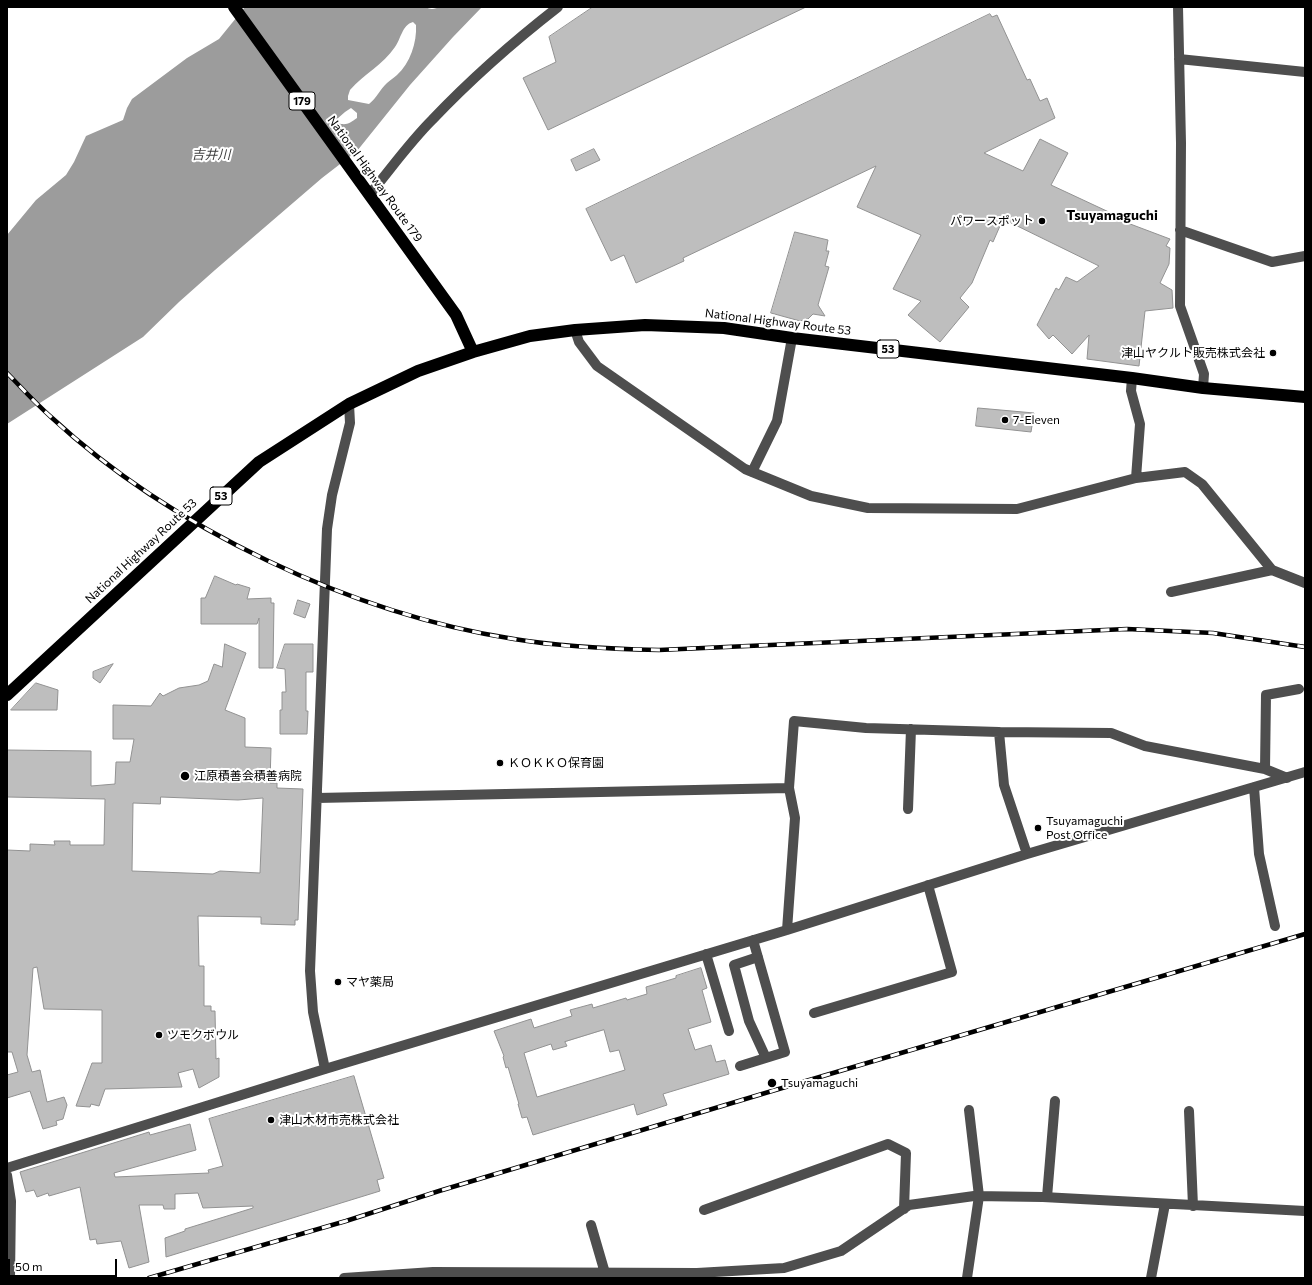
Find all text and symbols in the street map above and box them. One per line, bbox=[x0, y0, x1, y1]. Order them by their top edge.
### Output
road number: 179 bbox=[289, 92, 315, 110]
street label: National Highway Route 179 bbox=[324, 113, 426, 245]
water label: 吉井川 bbox=[192, 147, 230, 163]
district label: Tsuyamaguchi bbox=[1066, 207, 1158, 223]
place label: パワースポット bbox=[950, 214, 1034, 228]
marker: パワースポット bbox=[1037, 216, 1047, 226]
street label: National Highway Route 53 bbox=[704, 306, 852, 338]
road number: 53 bbox=[877, 340, 899, 358]
place label: 津山ヤクルト販売株式会社 bbox=[1121, 346, 1265, 360]
marker: 津山ヤクルト販売株式会社 bbox=[1268, 348, 1278, 358]
place label: 7-Eleven bbox=[1013, 413, 1060, 427]
marker: 7-Eleven bbox=[1000, 415, 1010, 425]
road number: 53 bbox=[210, 487, 232, 505]
street label: National Highway Route 53 bbox=[82, 496, 200, 606]
place label: ＫＯＫＫＯ保育園 bbox=[508, 756, 604, 770]
marker: ＫＯＫＫＯ保育園 bbox=[495, 758, 505, 768]
place label: 江原積善会積善病院 bbox=[194, 769, 302, 783]
marker: 江原積善会積善病院 bbox=[179, 770, 191, 782]
place label: Tsuyamaguchi Post Office bbox=[1046, 814, 1123, 842]
marker: Tsuyamaguchi Post Office bbox=[1033, 823, 1043, 833]
place label: マヤ薬局 bbox=[346, 975, 394, 989]
marker: マヤ薬局 bbox=[333, 977, 343, 987]
place label: ツモクボウル bbox=[167, 1028, 239, 1042]
marker: ツモクボウル bbox=[154, 1030, 164, 1040]
place label: Tsuyamaguchi bbox=[781, 1076, 858, 1090]
marker: Tsuyamaguchi bbox=[766, 1077, 778, 1089]
place label: 津山木材市売株式会社 bbox=[279, 1113, 399, 1127]
marker: 津山木材市売株式会社 bbox=[266, 1115, 276, 1125]
scale bar bbox=[10, 1251, 119, 1277]
text: 50 m bbox=[15, 1259, 43, 1273]

